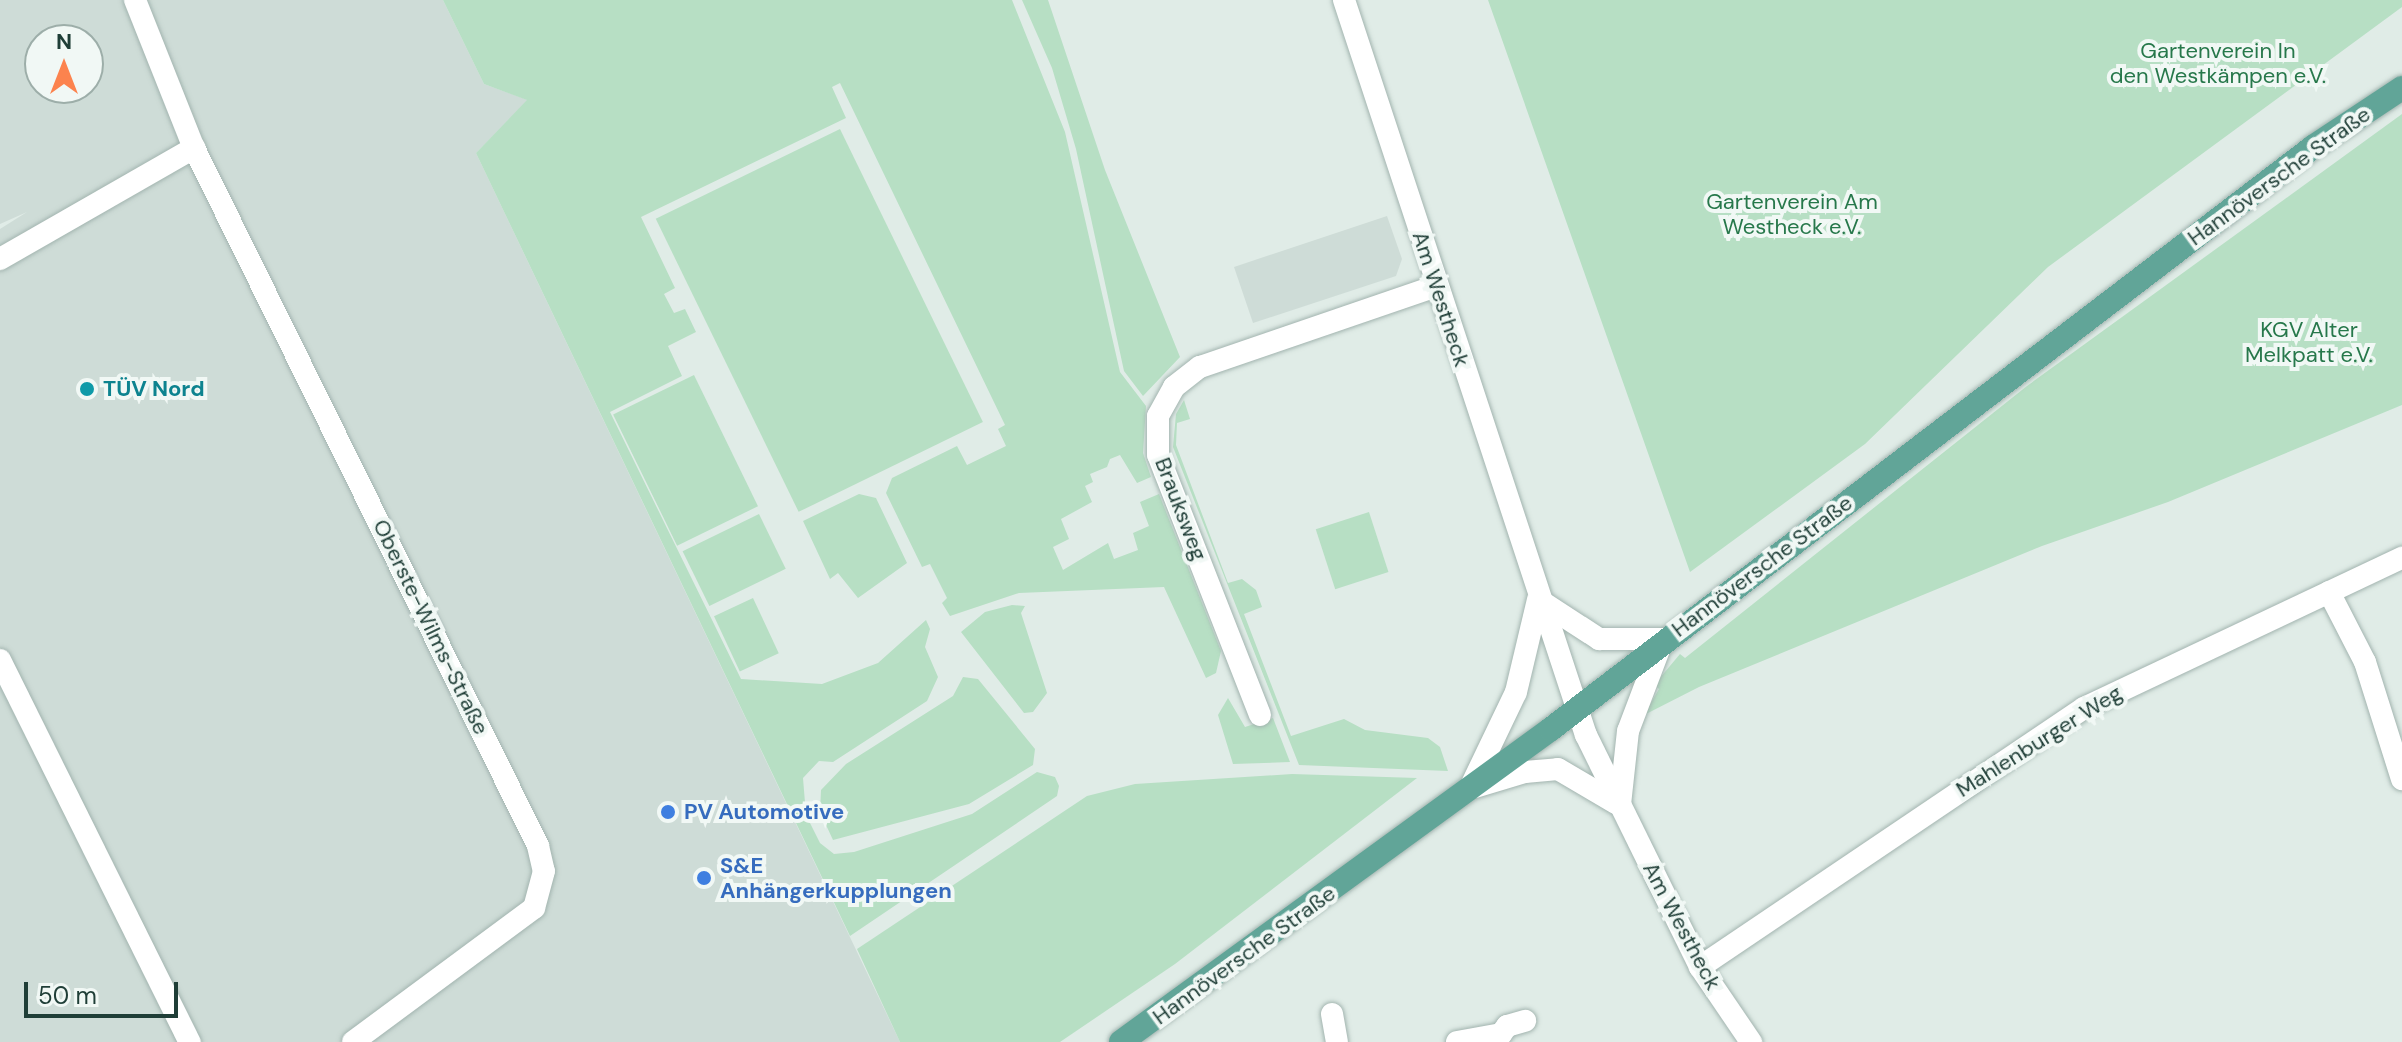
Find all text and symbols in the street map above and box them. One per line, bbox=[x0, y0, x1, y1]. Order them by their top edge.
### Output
north arrow bbox=[24, 24, 104, 104]
text: N bbox=[56, 27, 72, 56]
park label: Gartenverein In den Westkämpen e.V. bbox=[2110, 37, 2326, 88]
street label: Hannöversche Straße bbox=[2183, 101, 2375, 251]
park label: Gartenverein Am Westheck e.V. bbox=[1706, 188, 1878, 240]
street label: Am Westheck bbox=[1407, 228, 1475, 370]
park label: KGV Alter Melkpatt e.V. bbox=[2245, 316, 2373, 368]
place label: TÜV Nord bbox=[103, 376, 205, 402]
marker: TÜV Nord bbox=[78, 380, 96, 398]
street label: Brauksweg bbox=[1149, 454, 1213, 564]
street label: Hannöversche Straße bbox=[1667, 489, 1857, 643]
street label: Oberste-Wilms-Straße bbox=[367, 515, 495, 739]
street label: Mahlenburger Weg bbox=[1951, 679, 2127, 803]
place label: PV Automotive bbox=[684, 799, 844, 825]
marker: PV Automotive bbox=[659, 803, 677, 821]
place label: S&E Anhängerkupplungen bbox=[720, 852, 952, 904]
street label: Am Westheck bbox=[1637, 858, 1727, 994]
marker: S&E Anhängerkupplungen bbox=[695, 869, 713, 887]
street label: Hannöversche Straße bbox=[1148, 880, 1340, 1030]
scale bar bbox=[28, 966, 182, 1016]
text: 50 m bbox=[38, 980, 97, 1011]

